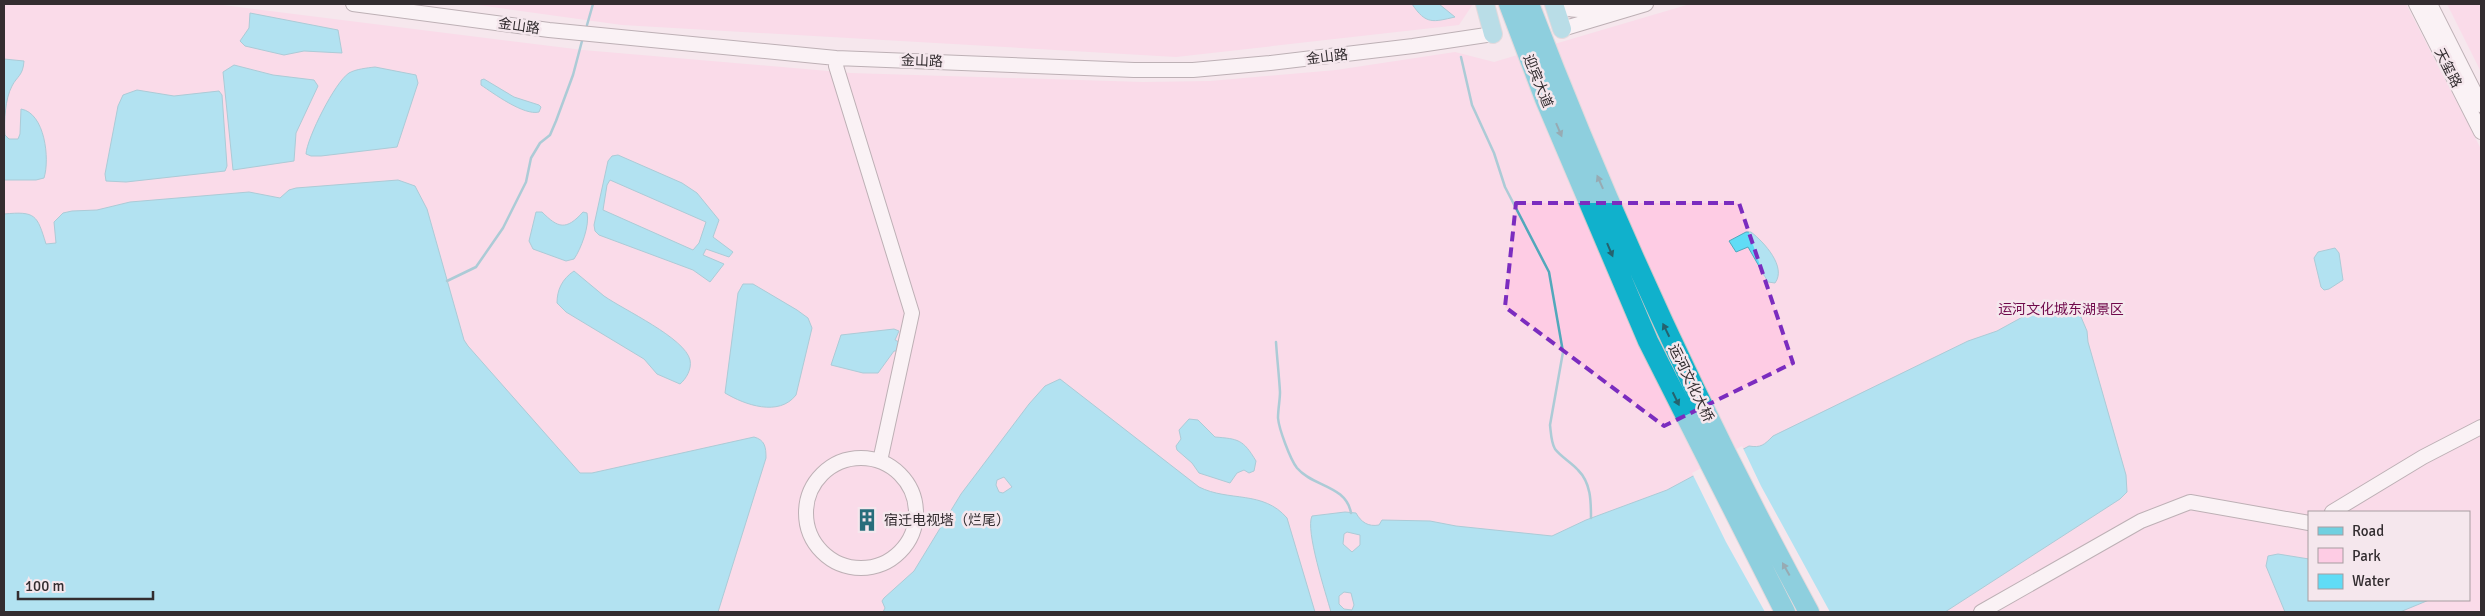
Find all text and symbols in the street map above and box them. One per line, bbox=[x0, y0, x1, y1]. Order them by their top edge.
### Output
street label: 金山路 bbox=[497, 15, 541, 37]
street label: 天玺路 bbox=[2431, 45, 2465, 91]
street label: 金山路 bbox=[1305, 46, 1349, 68]
street label: 金山路 bbox=[901, 52, 943, 70]
street label: 迎宾大道 bbox=[1520, 52, 1556, 110]
one-way arrow bbox=[1555, 123, 1563, 138]
one-way arrow bbox=[1596, 175, 1604, 189]
one-way arrow bbox=[1606, 243, 1614, 258]
park label: 运河文化城东湖景区 bbox=[1998, 301, 2124, 318]
one-way arrow bbox=[1661, 323, 1669, 337]
street label: 运河文化大桥 bbox=[1665, 342, 1717, 424]
one-way arrow bbox=[1672, 392, 1680, 406]
building icon: 宿迁电视塔（烂尾） bbox=[854, 507, 880, 533]
legend bbox=[2308, 511, 2470, 601]
place label: 宿迁电视塔（烂尾） bbox=[884, 512, 1010, 529]
text: Road bbox=[2352, 522, 2384, 540]
text: Park bbox=[2352, 547, 2381, 565]
one-way arrow bbox=[1781, 563, 1790, 576]
scale bar bbox=[18, 568, 152, 600]
text: Water bbox=[2352, 572, 2390, 590]
text: 100 m bbox=[25, 577, 65, 595]

